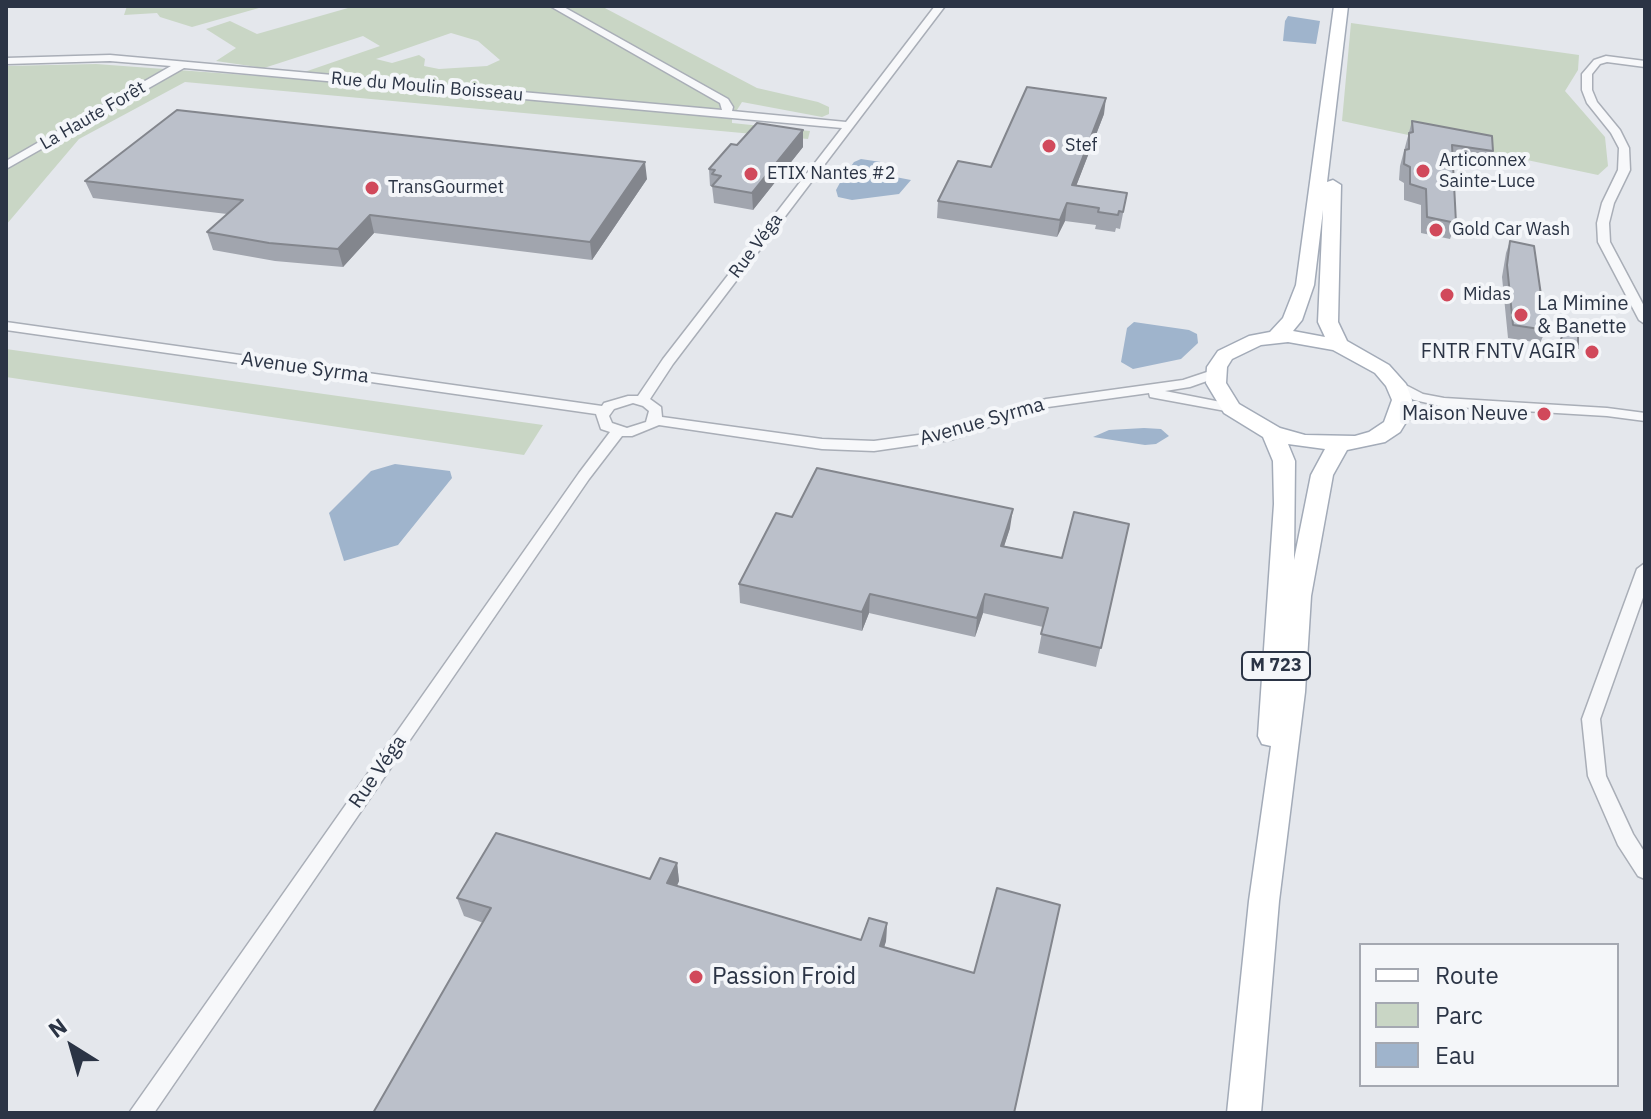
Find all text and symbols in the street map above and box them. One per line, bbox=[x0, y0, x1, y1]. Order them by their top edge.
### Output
street label: Rue du Moulin Boisseau bbox=[330, 68, 524, 106]
street label: La Haute Forêt bbox=[36, 77, 150, 155]
place label: Stef bbox=[1065, 135, 1097, 157]
marker: Stef bbox=[1040, 137, 1058, 155]
place label: Articonnex Sainte-Luce bbox=[1439, 150, 1535, 192]
marker: Articonnex Sainte-Luce bbox=[1414, 162, 1432, 180]
place label: ETIX Nantes #2 bbox=[767, 163, 895, 185]
marker: ETIX Nantes #2 bbox=[742, 165, 760, 183]
place label: TransGourmet bbox=[388, 177, 504, 199]
marker: TransGourmet bbox=[363, 179, 381, 197]
street label: Rue Véga bbox=[725, 209, 787, 283]
place label: Gold Car Wash bbox=[1452, 219, 1570, 241]
marker: Gold Car Wash bbox=[1427, 221, 1445, 239]
place label: Midas bbox=[1463, 284, 1511, 306]
marker: Midas bbox=[1438, 286, 1456, 304]
place label: La Mimine & Banette bbox=[1537, 292, 1628, 339]
marker: La Mimine & Banette bbox=[1512, 306, 1530, 324]
place label: FNTR FNTV AGIR bbox=[1421, 340, 1576, 364]
marker: FNTR FNTV AGIR bbox=[1583, 343, 1601, 361]
street label: Avenue Syrma bbox=[240, 347, 370, 389]
street label: Avenue Syrma bbox=[917, 393, 1047, 451]
place label: Maison Neuve bbox=[1402, 402, 1528, 426]
marker: Maison Neuve bbox=[1535, 405, 1553, 423]
road number: M 723 bbox=[1242, 652, 1310, 680]
street label: Rue Véga bbox=[344, 731, 412, 813]
legend bbox=[1359, 943, 1619, 1087]
text: Route bbox=[1435, 959, 1499, 991]
place label: Passion Froid bbox=[712, 963, 856, 991]
marker: Passion Froid bbox=[687, 968, 705, 986]
text: Parc bbox=[1435, 999, 1483, 1031]
north arrow bbox=[32, 1007, 112, 1087]
text: N bbox=[42, 1011, 72, 1044]
text: Eau bbox=[1435, 1039, 1475, 1071]

